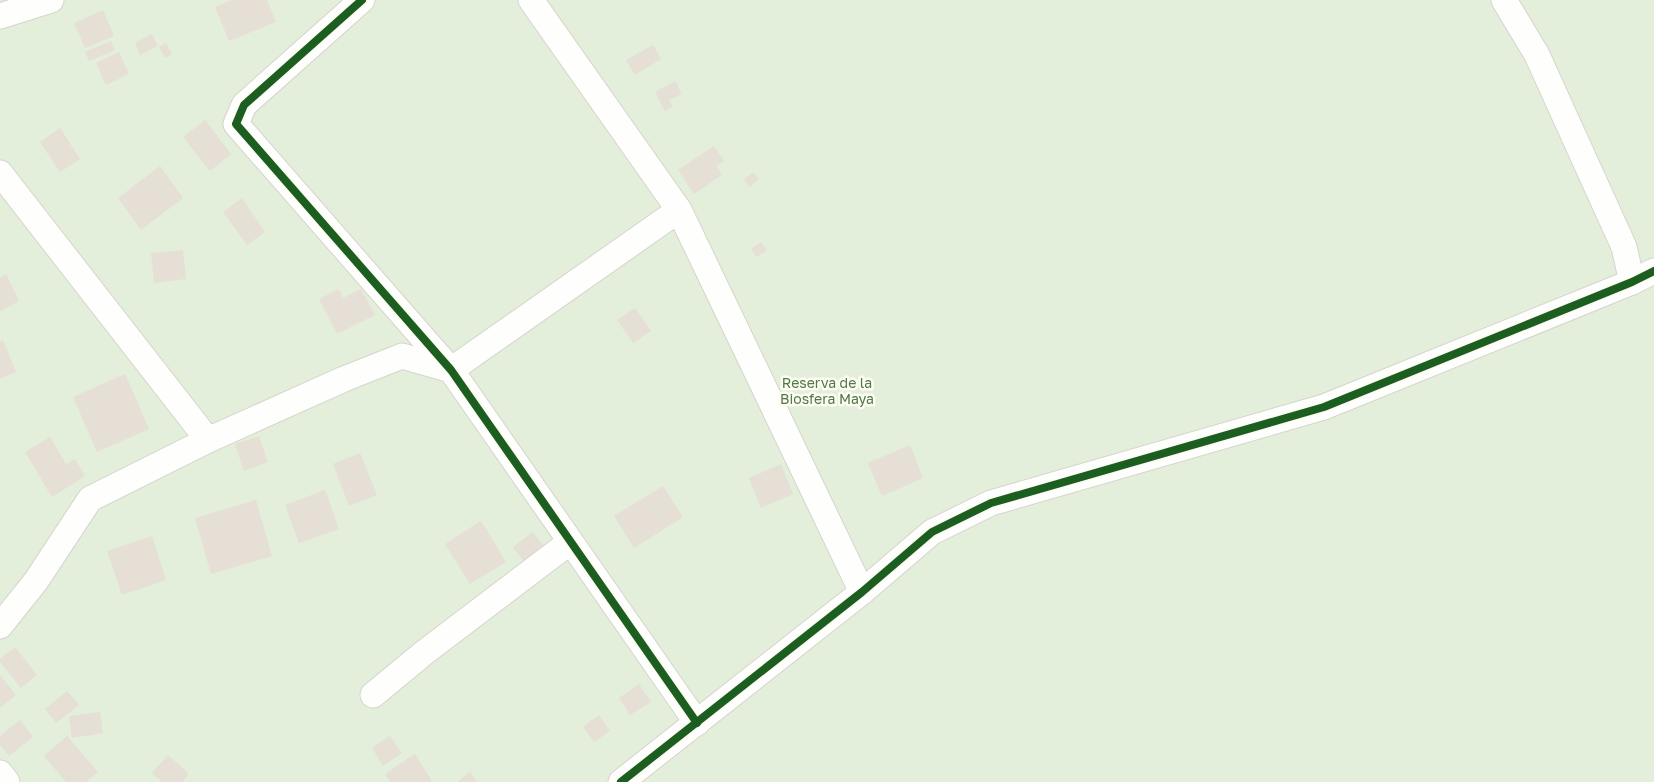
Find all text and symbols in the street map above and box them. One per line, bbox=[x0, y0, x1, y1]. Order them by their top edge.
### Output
park label: Reserva de la Biosfera Maya bbox=[780, 374, 874, 407]

